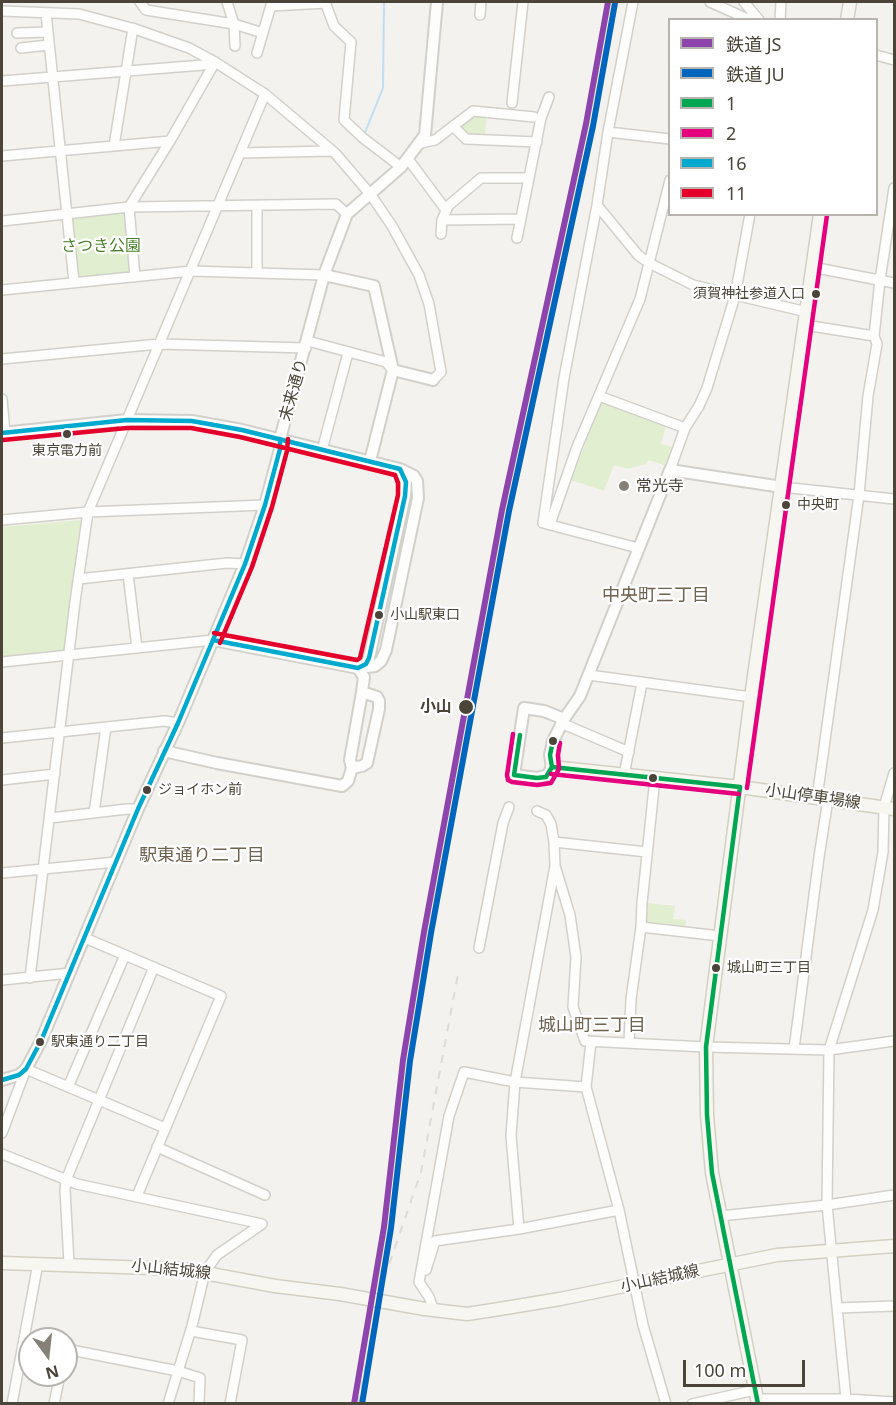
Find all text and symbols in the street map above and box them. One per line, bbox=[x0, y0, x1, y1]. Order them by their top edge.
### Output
legend bbox=[668, 18, 878, 216]
text: 鉄道 JS bbox=[726, 32, 781, 56]
text: 鉄道 JU bbox=[726, 62, 785, 86]
text: 1 bbox=[726, 91, 736, 115]
text: 2 bbox=[726, 121, 736, 145]
text: 16 bbox=[726, 151, 747, 175]
text: 11 bbox=[726, 181, 747, 205]
park label: さつき公園 bbox=[61, 236, 141, 256]
place label: 須賀神社参道入口 bbox=[693, 286, 805, 302]
marker: 須賀神社参道入口 bbox=[810, 288, 822, 300]
street label: 未来通り bbox=[276, 357, 312, 423]
marker: 東京電力前 bbox=[61, 428, 73, 440]
place label: 東京電力前 bbox=[32, 443, 102, 459]
place label: 常光寺 bbox=[636, 476, 684, 496]
marker: 常光寺 bbox=[617, 479, 631, 493]
place label: 中央町 bbox=[797, 497, 839, 513]
marker: 中央町 bbox=[780, 499, 792, 511]
district label: 中央町三丁目 bbox=[602, 585, 710, 607]
place label: 小山駅東口 bbox=[390, 607, 460, 623]
marker: 小山駅東口 bbox=[373, 609, 385, 621]
place label: 小山 bbox=[420, 697, 452, 717]
marker: 小山 bbox=[457, 698, 475, 716]
unlabelled marker bbox=[547, 735, 559, 747]
unlabelled marker bbox=[647, 772, 659, 784]
street label: 小山停車場線 bbox=[764, 781, 862, 813]
place label: ジョイホン前 bbox=[158, 782, 242, 798]
marker: ジョイホン前 bbox=[141, 784, 153, 796]
district label: 駅東通り二丁目 bbox=[139, 845, 265, 867]
place label: 城山町三丁目 bbox=[727, 960, 811, 976]
marker: 城山町三丁目 bbox=[710, 962, 722, 974]
district label: 城山町三丁目 bbox=[538, 1015, 646, 1037]
place label: 駅東通り二丁目 bbox=[51, 1034, 149, 1050]
marker: 駅東通り二丁目 bbox=[34, 1036, 46, 1048]
street label: 小山結城線 bbox=[130, 1256, 212, 1284]
street label: 小山結城線 bbox=[619, 1261, 701, 1297]
north arrow bbox=[18, 1327, 78, 1387]
scale bar bbox=[686, 1348, 808, 1386]
text: 100 m bbox=[694, 1358, 746, 1382]
text: N bbox=[43, 1360, 61, 1385]

